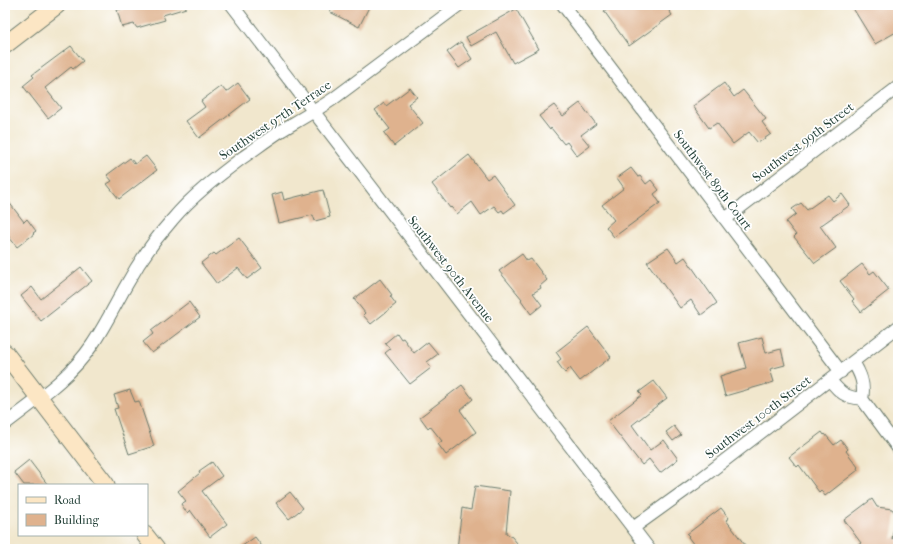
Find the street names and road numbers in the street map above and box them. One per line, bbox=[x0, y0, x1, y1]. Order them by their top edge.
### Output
street label: Southwest 97th Terrace bbox=[216, 77, 334, 163]
street label: Southwest 99th Street bbox=[749, 99, 857, 185]
street label: Southwest 89th Court bbox=[671, 127, 756, 233]
street label: Southwest 90th Avenue bbox=[405, 213, 498, 326]
street label: Southwest 100th Street bbox=[702, 372, 814, 462]

